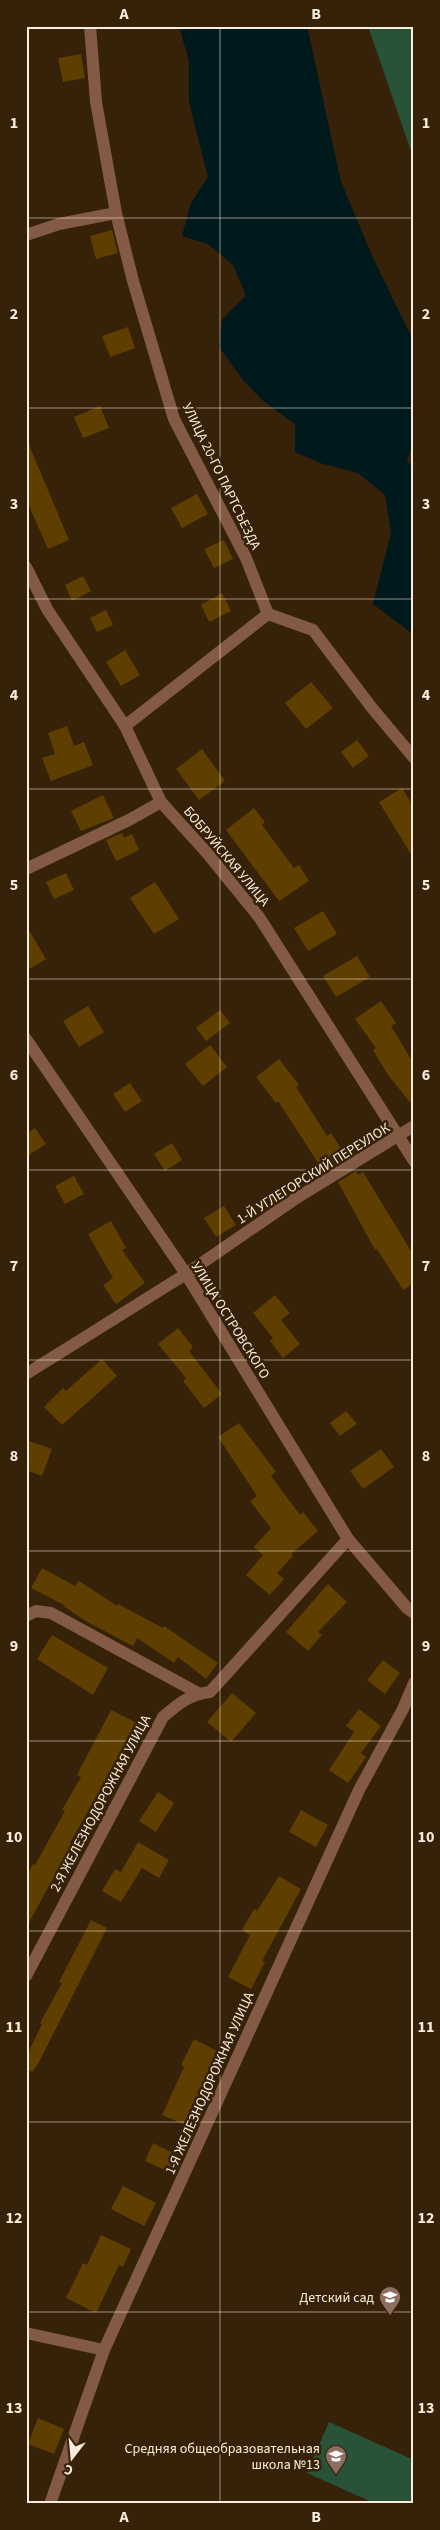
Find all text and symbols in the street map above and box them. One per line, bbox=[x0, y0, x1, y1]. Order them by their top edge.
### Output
text: A bbox=[118, 3, 129, 25]
text: B bbox=[311, 3, 321, 25]
text: 1 bbox=[10, 112, 18, 134]
text: 1 bbox=[422, 112, 430, 134]
text: 2 bbox=[10, 303, 18, 325]
text: 2 bbox=[422, 303, 430, 325]
street label: УЛИЦА 20-ГО ПАРТСЪЕЗДА bbox=[177, 400, 266, 554]
text: 3 bbox=[10, 493, 18, 515]
text: 3 bbox=[422, 493, 430, 515]
text: 4 bbox=[10, 684, 19, 706]
text: 4 bbox=[422, 684, 431, 706]
street label: БОБРУЙСКАЯ УЛИЦА bbox=[178, 802, 274, 911]
text: 5 bbox=[10, 874, 18, 896]
text: 5 bbox=[422, 874, 430, 896]
text: 6 bbox=[10, 1064, 18, 1086]
text: 6 bbox=[422, 1064, 430, 1086]
street label: 1-Й УГЛЕГОРСКИЙ ПЕРЕУЛОК bbox=[233, 1118, 395, 1229]
text: 7 bbox=[10, 1255, 18, 1277]
text: 7 bbox=[422, 1255, 430, 1277]
street label: УЛИЦА ОСТРОВСКОГО bbox=[186, 1258, 274, 1383]
text: 8 bbox=[10, 1445, 18, 1467]
text: 8 bbox=[422, 1445, 430, 1467]
text: 9 bbox=[10, 1635, 18, 1657]
text: 9 bbox=[422, 1635, 430, 1657]
street label: 2-Я ЖЕЛЕЗНОДОРОЖНАЯ УЛИЦА bbox=[46, 1711, 156, 1896]
text: 10 bbox=[6, 1826, 22, 1848]
text: 10 bbox=[418, 1826, 434, 1848]
street label: 1-Я ЖЕЛЕЗНОДОРОЖНАЯ УЛИЦА bbox=[161, 1989, 259, 2178]
text: 11 bbox=[6, 2016, 22, 2038]
text: 11 bbox=[418, 2016, 434, 2038]
text: 12 bbox=[6, 2207, 22, 2229]
text: 12 bbox=[418, 2207, 434, 2229]
school or university icon: Детский сад bbox=[378, 2285, 402, 2316]
place label: Детский сад bbox=[299, 2288, 375, 2308]
text: 13 bbox=[6, 2397, 22, 2419]
text: 13 bbox=[418, 2397, 434, 2419]
north arrow bbox=[48, 2432, 98, 2482]
place label: Средняя общеобразовательная школа №13 bbox=[125, 2439, 320, 2475]
school or university icon: Средняя общеобразовательная школа №13 bbox=[324, 2444, 348, 2475]
text: С bbox=[62, 2459, 75, 2480]
text: A bbox=[118, 2506, 129, 2528]
text: B bbox=[311, 2506, 321, 2528]

